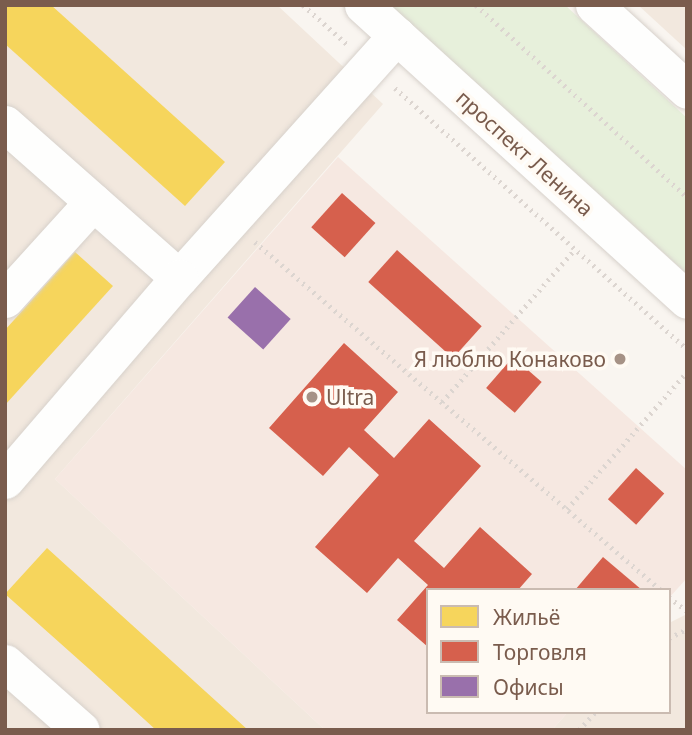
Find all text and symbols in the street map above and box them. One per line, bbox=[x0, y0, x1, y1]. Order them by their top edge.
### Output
street label: проспект Ленина bbox=[451, 85, 599, 221]
place label: Я люблю Конаково bbox=[414, 346, 606, 372]
marker: Я люблю Конаково bbox=[612, 351, 628, 367]
place label: Ultra bbox=[326, 384, 374, 410]
marker: Ultra bbox=[304, 389, 320, 405]
legend bbox=[426, 588, 671, 714]
text: Жильё bbox=[493, 603, 560, 631]
text: Торговля bbox=[493, 638, 587, 666]
text: Офисы bbox=[493, 673, 564, 701]

